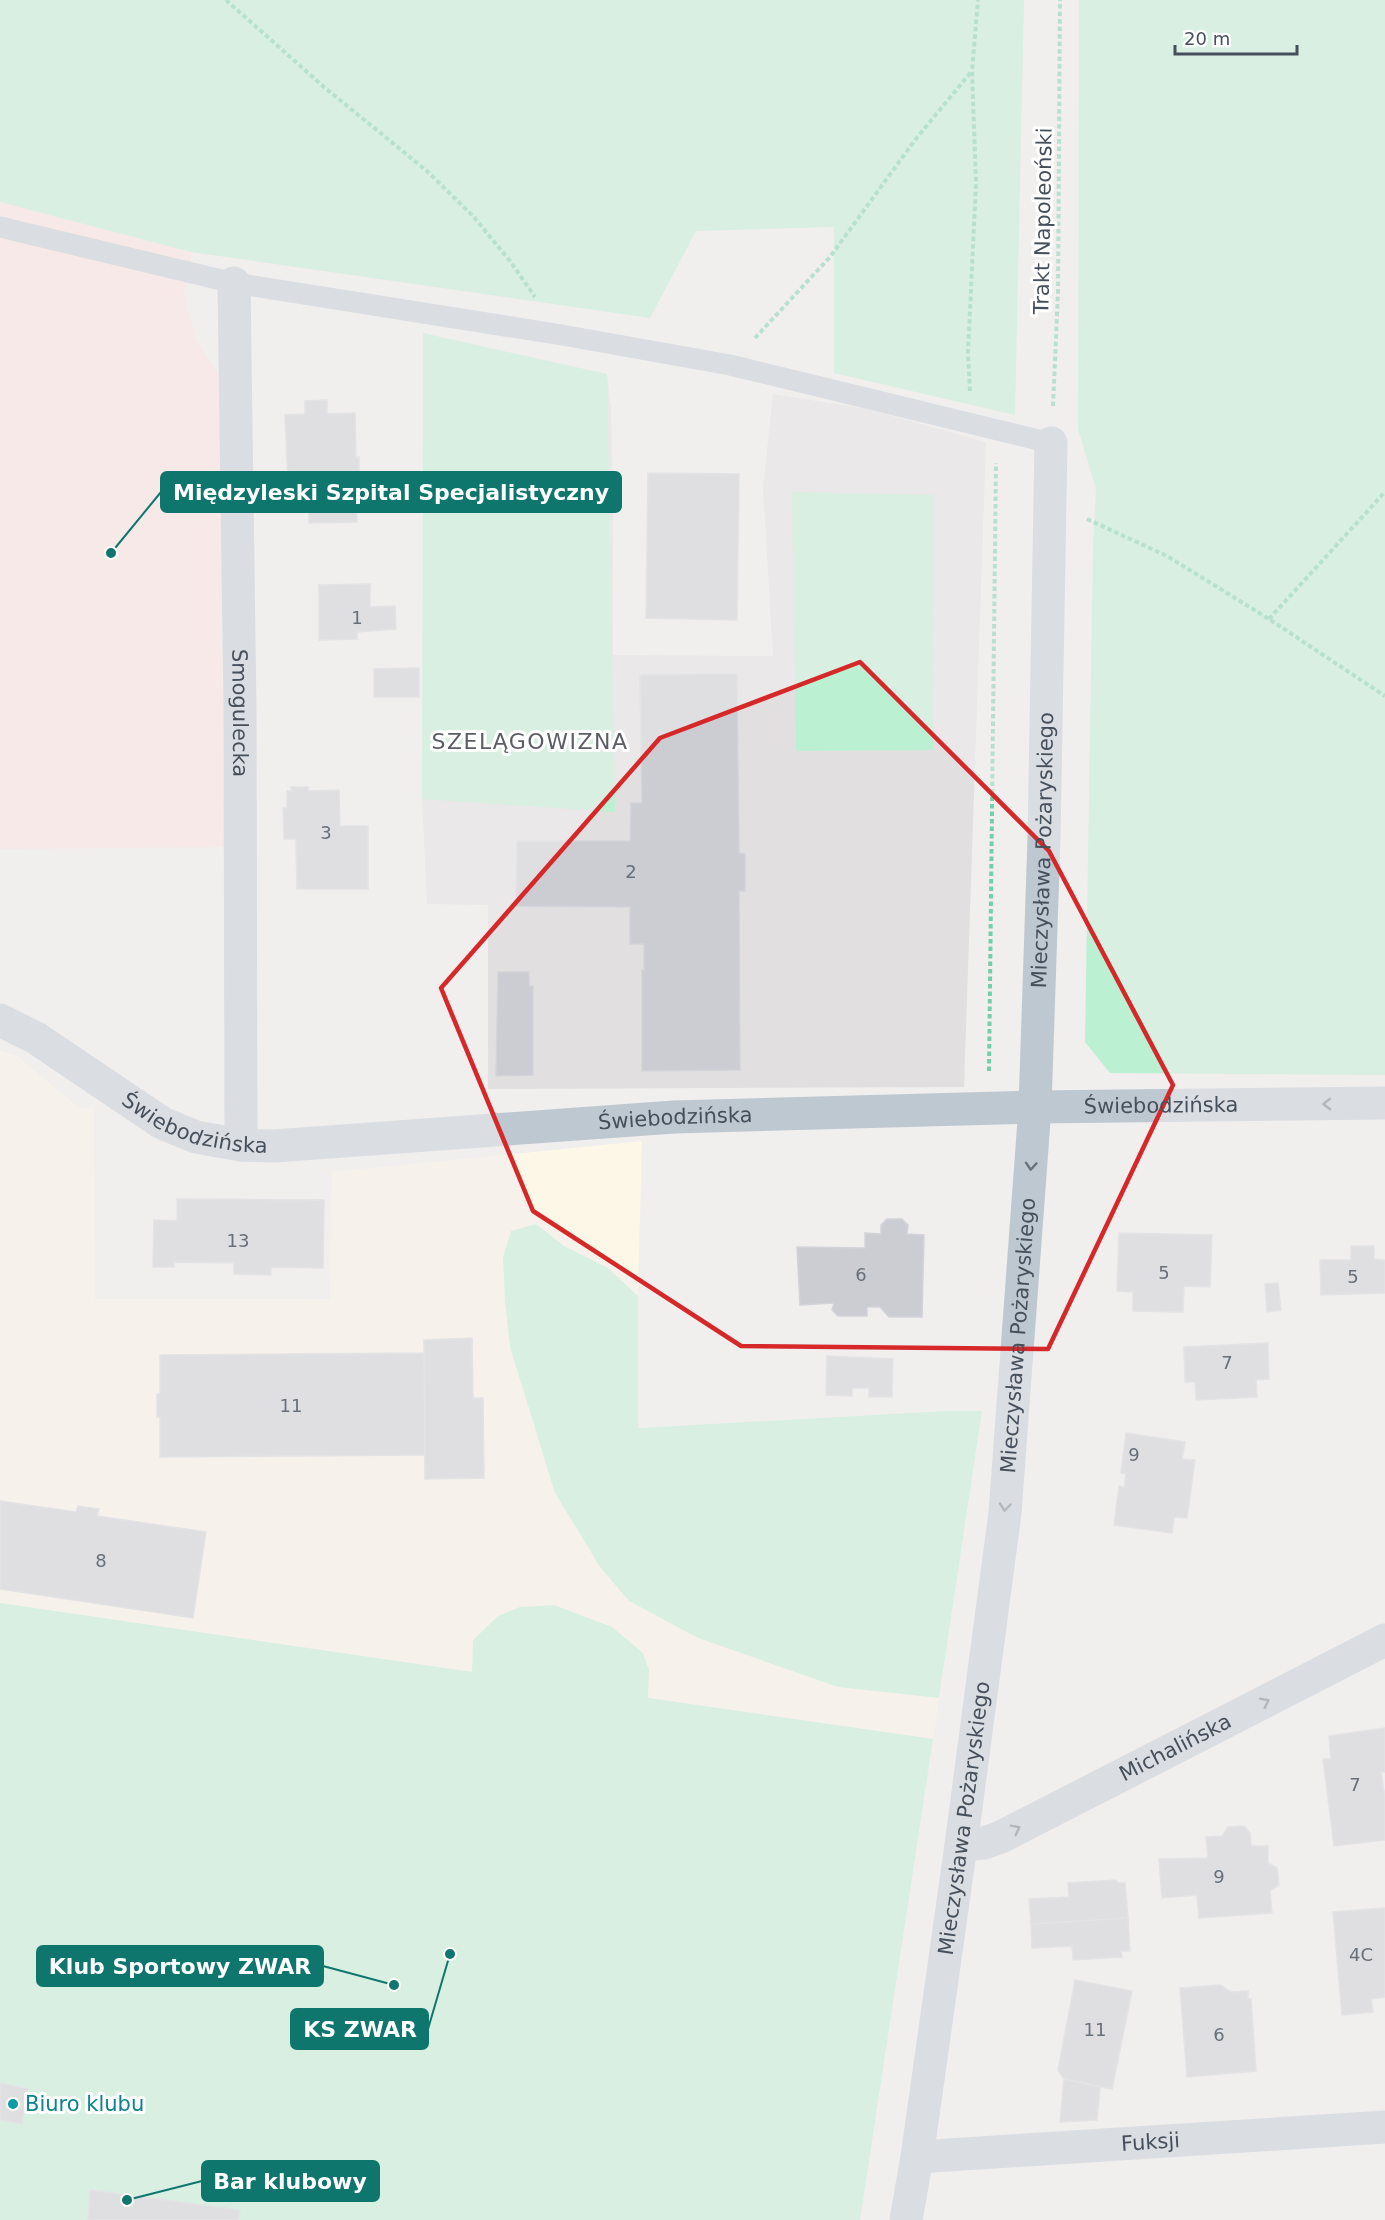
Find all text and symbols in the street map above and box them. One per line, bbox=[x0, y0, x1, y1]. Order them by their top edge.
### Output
scale bar bbox=[1175, 18, 1296, 56]
text: 20 m bbox=[1184, 28, 1230, 49]
street label: Trakt Napoleoński bbox=[1029, 127, 1057, 316]
callout: Międzyleski Szpital Specjalistyczny bbox=[161, 472, 621, 512]
text: Międzyleski Szpital Specjalistyczny bbox=[173, 480, 609, 505]
house number: 1 bbox=[351, 607, 363, 628]
street label: Smogulecka bbox=[227, 649, 252, 777]
street label: Mieczysława Pożaryskiego bbox=[1027, 712, 1058, 989]
district label: SZELĄGOWIZNA bbox=[431, 729, 629, 754]
house number: 3 bbox=[320, 822, 332, 843]
house number: 2 bbox=[625, 861, 637, 882]
street label: Świebodzińska bbox=[118, 1087, 268, 1158]
street label: Świebodzińska bbox=[1084, 1093, 1239, 1118]
one-way arrow bbox=[1322, 1098, 1331, 1110]
street label: Świebodzińska bbox=[597, 1103, 753, 1134]
one-way arrow bbox=[1025, 1161, 1038, 1170]
street label: Mieczysława Pożaryskiego bbox=[996, 1197, 1040, 1474]
house number: 13 bbox=[227, 1230, 249, 1251]
house number: 5 bbox=[1158, 1262, 1170, 1283]
house number: 6 bbox=[855, 1264, 867, 1285]
house number: 5 bbox=[1347, 1266, 1359, 1287]
house number: 7 bbox=[1221, 1352, 1233, 1373]
house number: 11 bbox=[280, 1395, 302, 1416]
house number: 9 bbox=[1128, 1444, 1140, 1465]
one-way arrow bbox=[999, 1503, 1012, 1512]
house number: 8 bbox=[95, 1550, 107, 1571]
street label: Mieczysława Pożaryskiego bbox=[934, 1680, 995, 1957]
one-way arrow bbox=[1258, 1698, 1269, 1709]
street label: Michalińska bbox=[1115, 1709, 1235, 1786]
house number: 7 bbox=[1349, 1774, 1361, 1795]
one-way arrow bbox=[1010, 1825, 1021, 1837]
house number: 9 bbox=[1213, 1866, 1225, 1887]
house number: 4C bbox=[1349, 1944, 1373, 1965]
callout: Klub Sportowy ZWAR bbox=[37, 1946, 323, 1986]
text: Klub Sportowy ZWAR bbox=[49, 1954, 311, 1979]
callout: KS ZWAR bbox=[291, 2009, 428, 2049]
text: KS ZWAR bbox=[303, 2017, 417, 2042]
house number: 11 bbox=[1084, 2019, 1106, 2040]
house number: 6 bbox=[1213, 2024, 1225, 2045]
place label: Biuro klubu bbox=[25, 2092, 144, 2116]
marker: Biuro klubu bbox=[6, 2097, 20, 2111]
street label: Fuksji bbox=[1120, 2128, 1181, 2156]
callout: Bar klubowy bbox=[202, 2161, 379, 2201]
text: Bar klubowy bbox=[213, 2169, 367, 2194]

